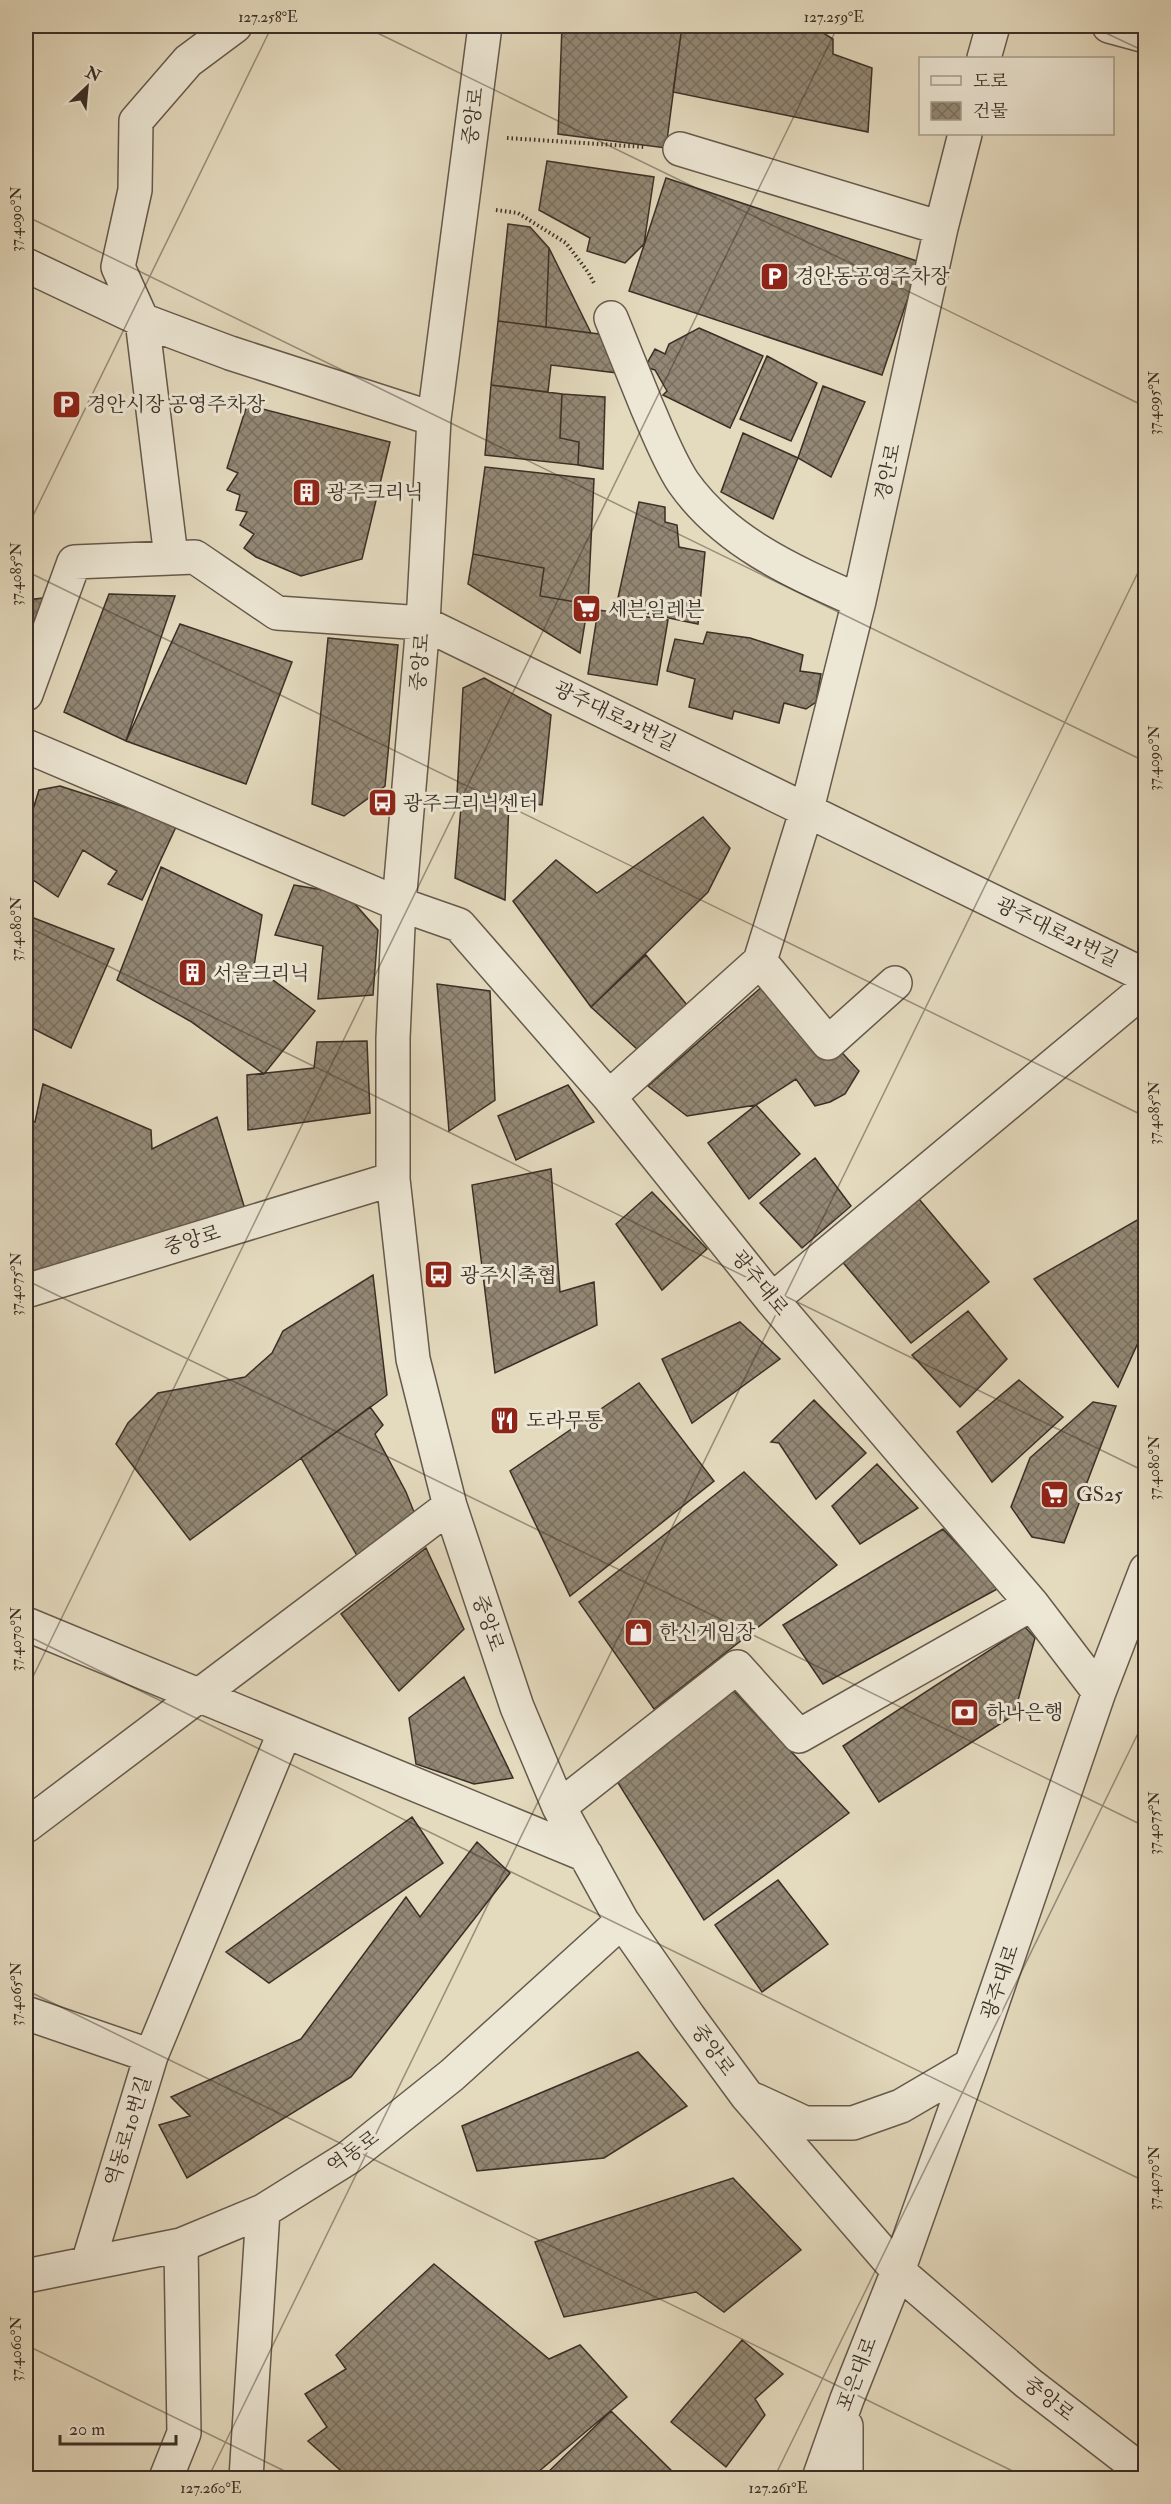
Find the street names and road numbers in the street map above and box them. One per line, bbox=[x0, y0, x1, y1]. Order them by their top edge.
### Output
street label: 중앙로 bbox=[457, 86, 489, 146]
street label: 경안로 bbox=[870, 441, 906, 503]
street label: 중앙로 bbox=[405, 632, 435, 692]
street label: 광주대로21번길 bbox=[550, 676, 680, 756]
street label: 광주대로21번길 bbox=[992, 892, 1122, 972]
street label: 중앙로 bbox=[161, 1220, 223, 1260]
street label: 광주대로 bbox=[726, 1245, 794, 1321]
street label: 중앙로 bbox=[467, 1592, 509, 1654]
street label: 광주대로 bbox=[976, 1941, 1024, 2023]
street label: 중앙로 bbox=[686, 2019, 740, 2081]
street label: 역동로10번길 bbox=[99, 2073, 157, 2189]
street label: 역동로 bbox=[322, 2125, 384, 2179]
street label: 포은대로 bbox=[831, 2333, 883, 2415]
street label: 중앙로 bbox=[1018, 2371, 1080, 2427]

